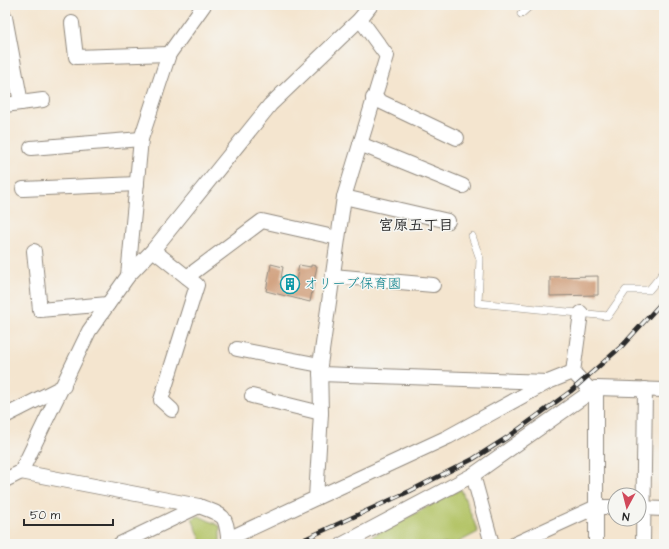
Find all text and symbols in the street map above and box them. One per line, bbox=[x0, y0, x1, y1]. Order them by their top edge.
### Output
district label: 宮原五丁目 bbox=[378, 215, 454, 236]
building icon: オリーブ保育園 bbox=[279, 273, 301, 295]
place label: オリーブ保育園 bbox=[304, 274, 401, 294]
north arrow bbox=[607, 487, 647, 527]
scale bar bbox=[24, 501, 113, 527]
text: 50 m bbox=[30, 507, 61, 524]
text: N bbox=[621, 509, 630, 524]

